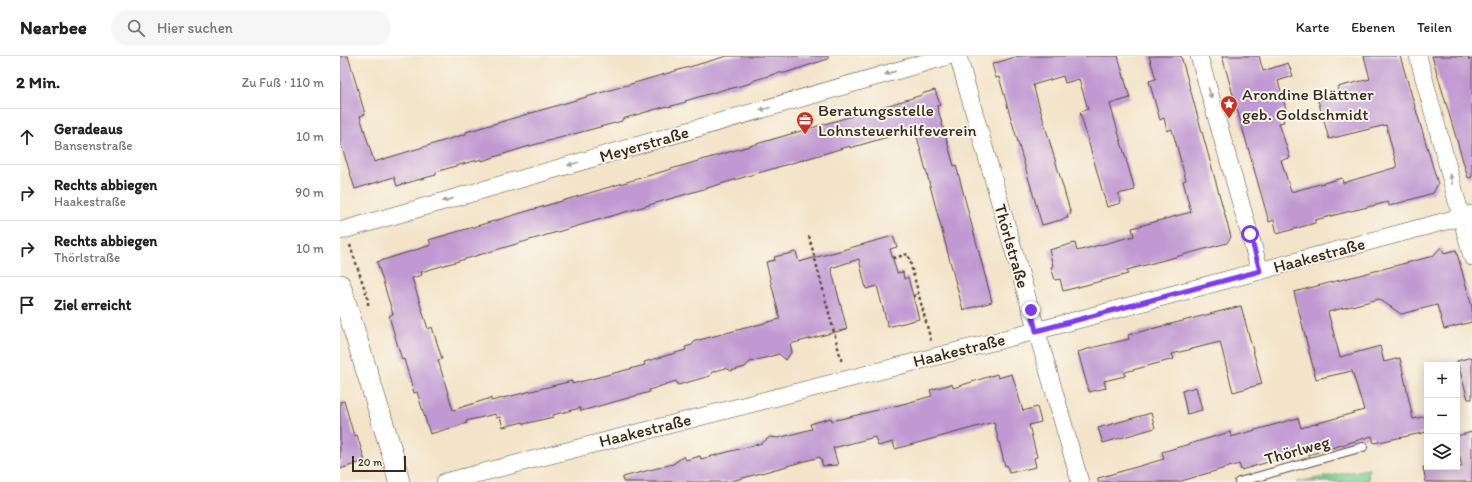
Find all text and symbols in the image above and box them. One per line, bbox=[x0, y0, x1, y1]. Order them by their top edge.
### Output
search box bbox=[111, 10, 391, 46]
text: Nearbee bbox=[20, 16, 87, 39]
icon: search bbox=[125, 17, 147, 39]
text: Hier suchen bbox=[157, 19, 233, 37]
text: Karte bbox=[1296, 19, 1329, 36]
text: Ebenen bbox=[1351, 19, 1395, 36]
text: Teilen bbox=[1417, 19, 1452, 36]
one-way arrow bbox=[884, 70, 896, 76]
text: 2 Min. bbox=[16, 72, 60, 92]
text: Zu Fuß · 110 m bbox=[242, 75, 324, 90]
place label: Arondine Blättner geb. Goldschmidt bbox=[1242, 84, 1374, 124]
one-way arrow bbox=[1207, 87, 1213, 100]
place icon: Arondine Blättner geb. Goldschmidt bbox=[1219, 94, 1239, 119]
place label: Beratungsstelle Lohnsteuerhilfeverein bbox=[818, 100, 977, 140]
one-way arrow bbox=[759, 106, 771, 112]
office icon: Beratungsstelle Lohnsteuerhilfeverein bbox=[795, 110, 815, 135]
text: Geradeaus bbox=[54, 120, 123, 138]
street label: Meyerstraße bbox=[597, 122, 691, 166]
icon: ahead bbox=[16, 126, 38, 148]
text: 10 m bbox=[296, 129, 324, 144]
text: Bansenstraße bbox=[54, 138, 133, 153]
one-way arrow bbox=[566, 161, 578, 167]
one-way arrow bbox=[1448, 172, 1454, 185]
text: Rechts abbiegen bbox=[54, 176, 157, 194]
icon: right bbox=[16, 182, 38, 204]
text: 90 m bbox=[295, 185, 324, 200]
text: Haakestraße bbox=[54, 194, 126, 209]
one-way arrow bbox=[442, 197, 454, 203]
street label: Thörlstraße bbox=[990, 202, 1034, 290]
route start bbox=[1241, 225, 1259, 243]
text: Rechts abbiegen bbox=[54, 232, 157, 250]
street label: Haakestraße bbox=[1271, 233, 1367, 277]
icon: right bbox=[16, 238, 38, 260]
text: 10 m bbox=[296, 241, 324, 256]
text: Thörlstraße bbox=[54, 250, 120, 265]
icon: arrive bbox=[16, 294, 38, 316]
text: Ziel erreicht bbox=[54, 296, 131, 314]
route end bbox=[1022, 301, 1040, 319]
street label: Haakestraße bbox=[911, 329, 1007, 371]
map controls bbox=[1424, 362, 1460, 470]
button: + bbox=[1424, 362, 1460, 398]
button: − bbox=[1424, 398, 1460, 434]
street label: Haakestraße bbox=[597, 409, 693, 451]
street label: Thörlweg bbox=[1262, 431, 1332, 469]
button: layers bbox=[1424, 434, 1460, 470]
scale bar bbox=[352, 454, 406, 473]
text: 20 m bbox=[358, 456, 382, 469]

